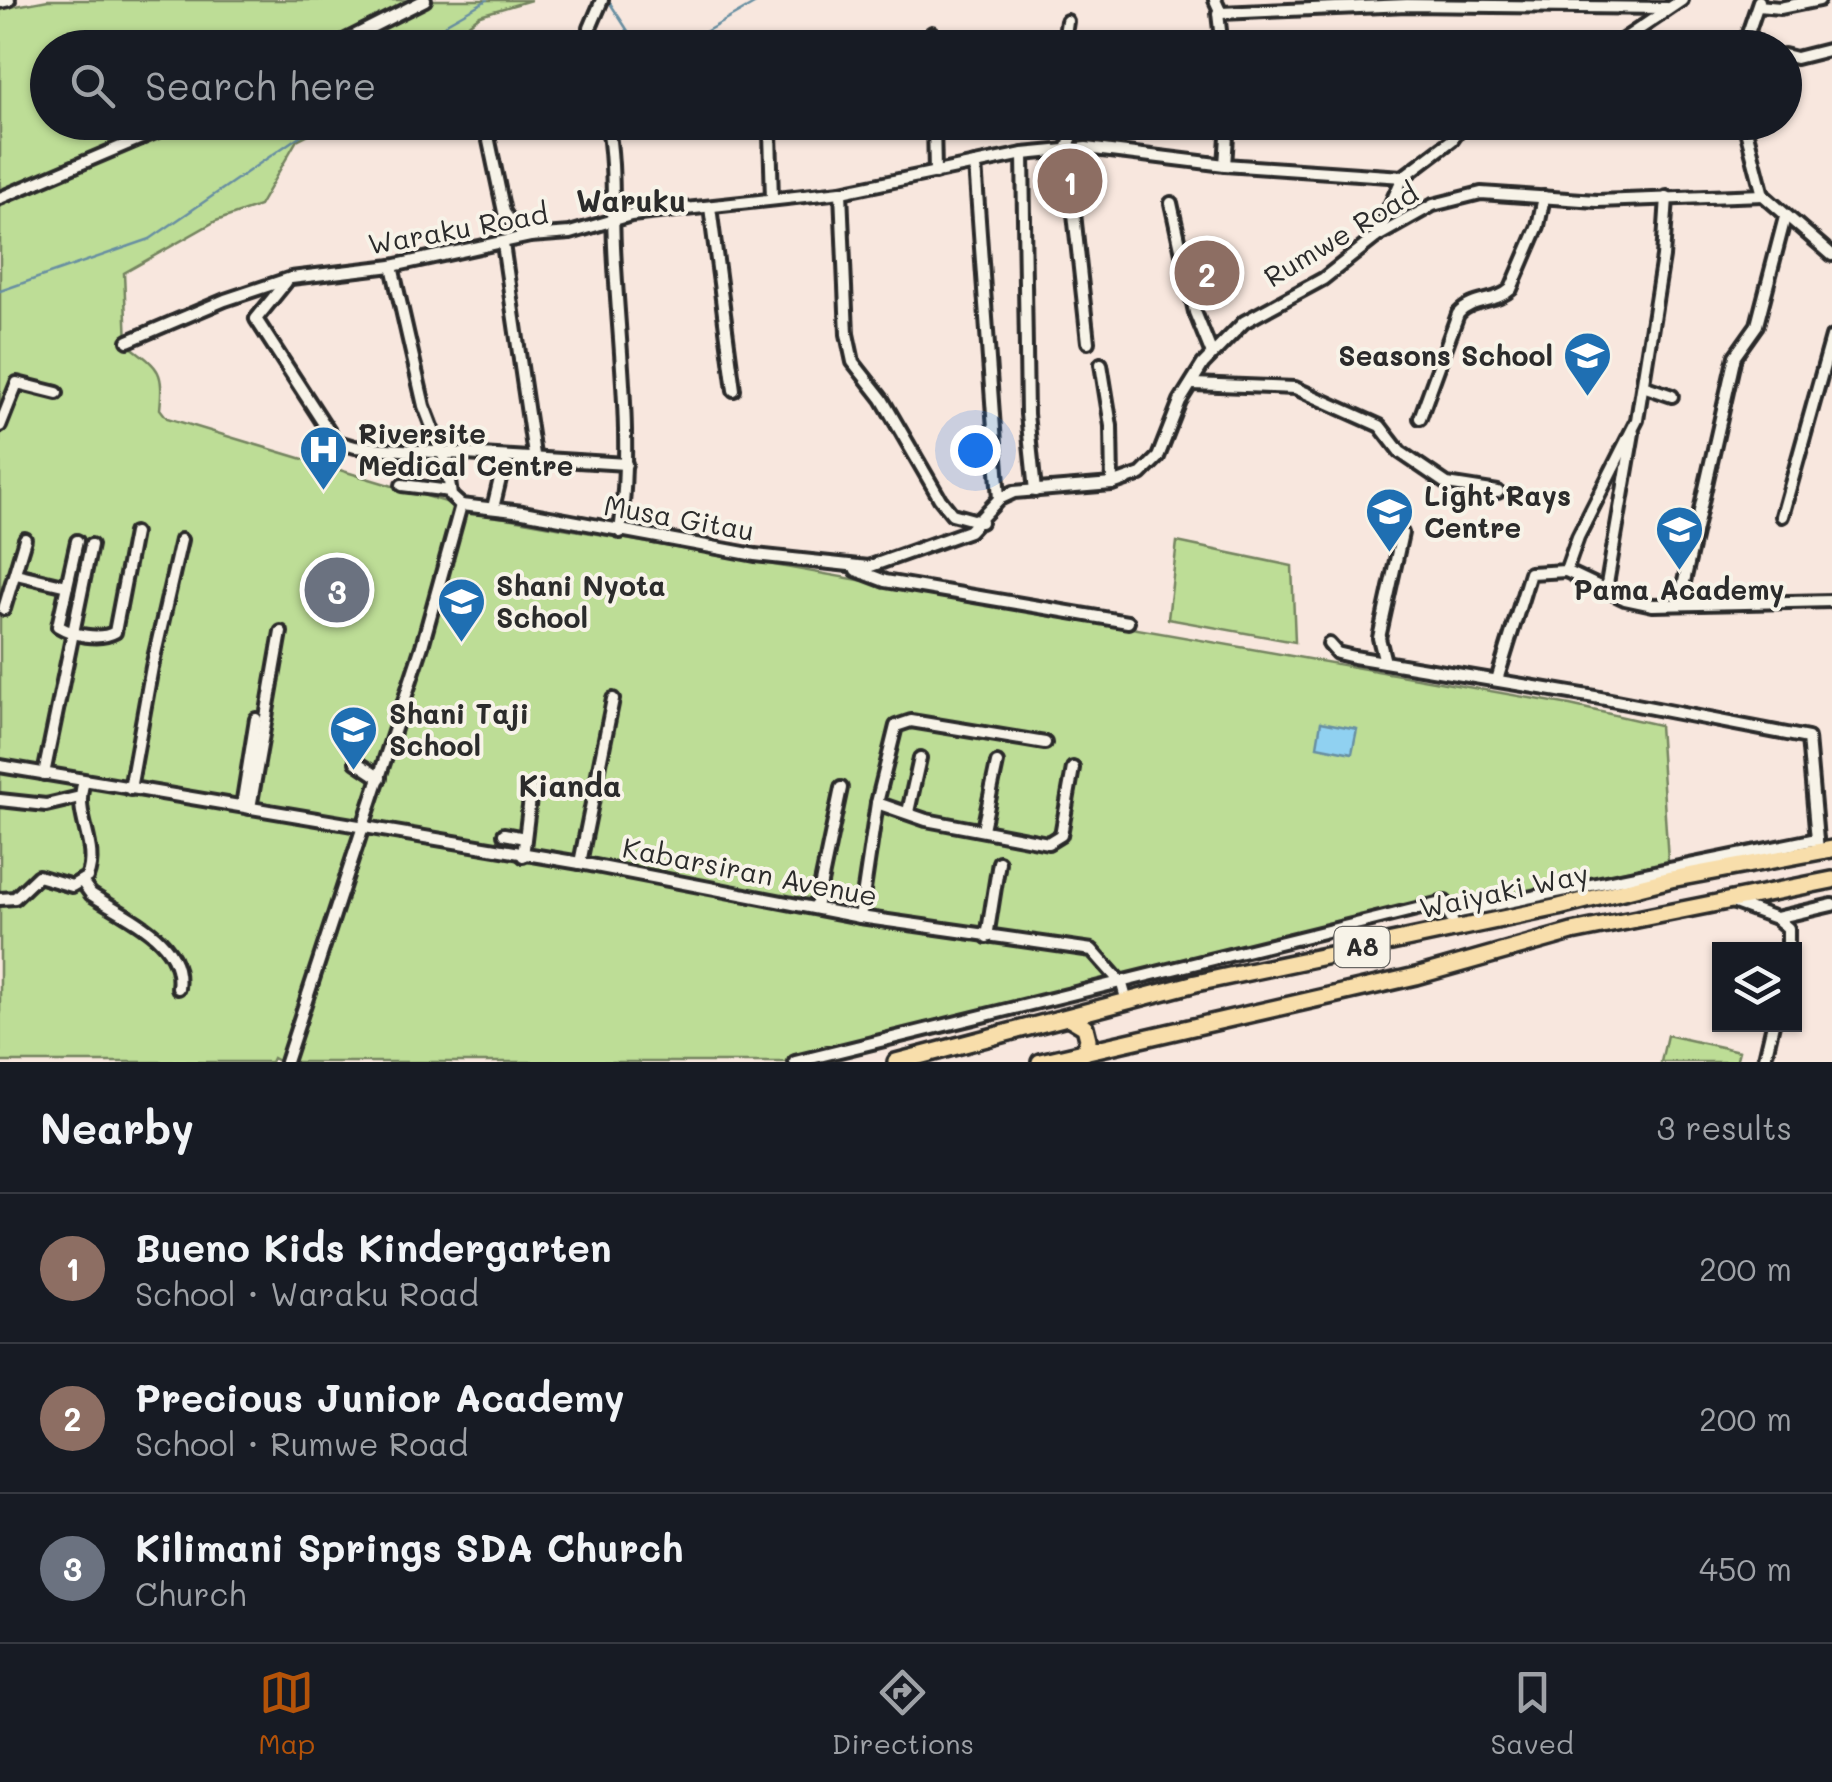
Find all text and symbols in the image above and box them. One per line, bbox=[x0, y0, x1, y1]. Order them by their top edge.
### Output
search box bbox=[30, 30, 1802, 140]
icon: search bbox=[65, 58, 120, 113]
text: Search here bbox=[145, 60, 376, 110]
pin: 1 bbox=[1038, 144, 1102, 218]
street label: Rumwe Road bbox=[1257, 174, 1424, 294]
district label: Waruku bbox=[576, 180, 686, 220]
street label: Waraku Road bbox=[365, 194, 551, 262]
pin: 2 bbox=[1174, 236, 1240, 310]
school or university icon: Seasons School bbox=[1562, 330, 1614, 398]
place label: Seasons School bbox=[1338, 337, 1553, 373]
place label: Riversite Medical Centre bbox=[358, 415, 573, 483]
hospital icon: Riversite Medical Centre bbox=[297, 424, 349, 492]
your location bbox=[950, 425, 1001, 476]
place label: Light Rays Centre bbox=[1424, 477, 1571, 545]
street label: Musa Gitau bbox=[601, 486, 757, 548]
school or university icon: Light Rays Centre bbox=[1363, 486, 1415, 554]
school or university icon: Pama Academy bbox=[1653, 504, 1705, 572]
pin: 3 bbox=[304, 552, 370, 628]
place label: Shani Nyota School bbox=[496, 567, 666, 635]
place label: Pama Academy bbox=[1573, 571, 1785, 608]
school or university icon: Shani Nyota School bbox=[435, 576, 487, 644]
place label: Shani Taji School bbox=[389, 695, 529, 763]
school or university icon: Shani Taji School bbox=[328, 704, 380, 772]
district label: Kianda bbox=[519, 765, 621, 805]
street label: Kabarsiran Avenue bbox=[620, 829, 881, 913]
street label: Waiyaki Way bbox=[1416, 855, 1592, 925]
road number: A8 bbox=[1334, 927, 1390, 967]
map controls bbox=[1712, 942, 1802, 1032]
button: layers bbox=[1712, 942, 1802, 1032]
text: Nearby bbox=[40, 1100, 194, 1155]
text: 3 results bbox=[1656, 1106, 1792, 1148]
text: Bueno Kids Kindergarten bbox=[135, 1222, 612, 1272]
text: 1 bbox=[65, 1247, 80, 1289]
text: 200 m bbox=[1699, 1247, 1792, 1289]
text: School · Waraku Road bbox=[135, 1272, 479, 1314]
text: Precious Junior Academy bbox=[135, 1372, 625, 1422]
text: 2 bbox=[64, 1397, 81, 1439]
text: 200 m bbox=[1699, 1397, 1792, 1439]
text: School · Rumwe Road bbox=[135, 1422, 468, 1464]
text: Kilimani Springs SDA Church bbox=[135, 1522, 683, 1572]
text: 3 bbox=[63, 1547, 82, 1589]
text: 450 m bbox=[1699, 1547, 1792, 1589]
text: Church bbox=[135, 1572, 246, 1614]
tab: Map bbox=[258, 1665, 315, 1761]
tab: Directions bbox=[832, 1665, 974, 1761]
tab: Saved bbox=[1491, 1665, 1574, 1761]

